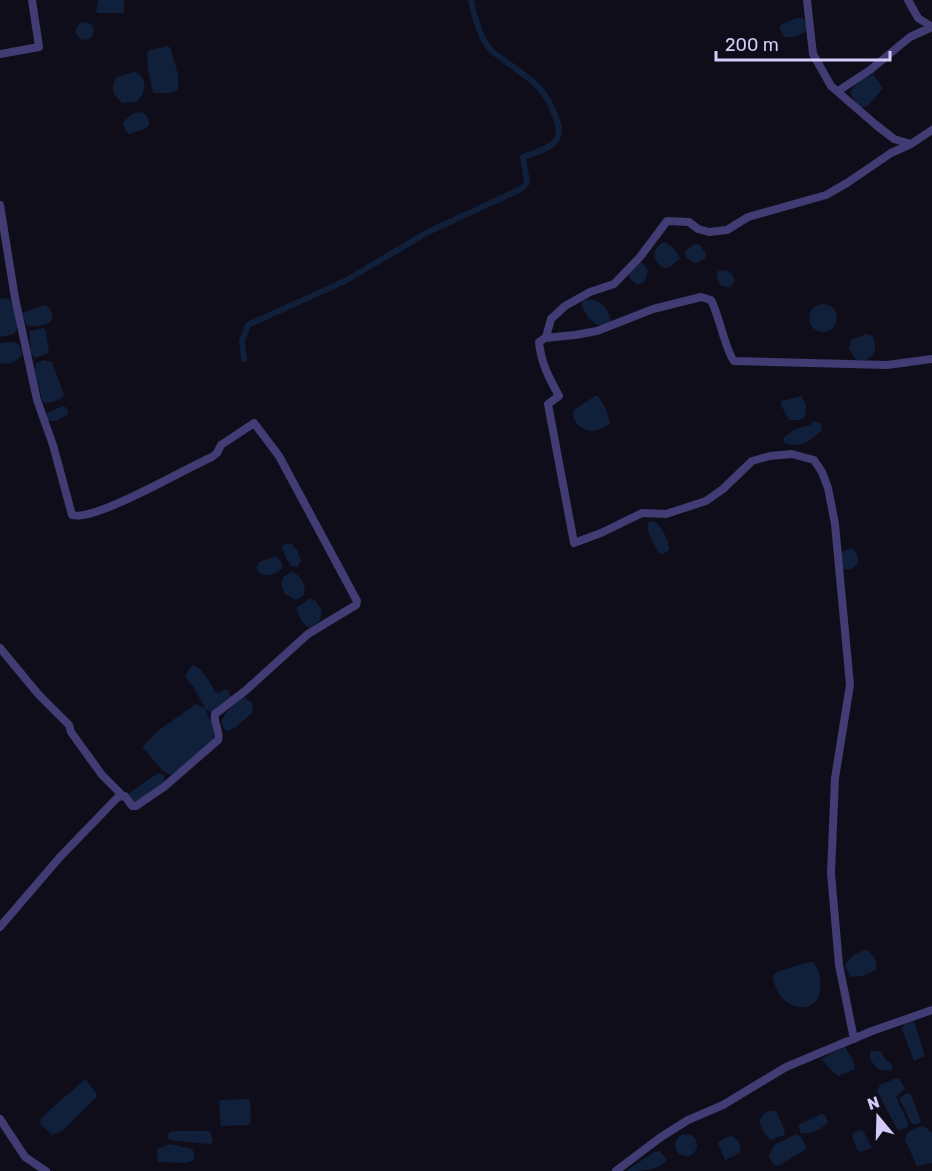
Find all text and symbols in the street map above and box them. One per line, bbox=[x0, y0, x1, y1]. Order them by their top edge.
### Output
scale bar bbox=[716, 24, 890, 62]
text: 200 m bbox=[725, 34, 779, 56]
north arrow bbox=[848, 1087, 908, 1147]
text: N bbox=[865, 1092, 882, 1114]

